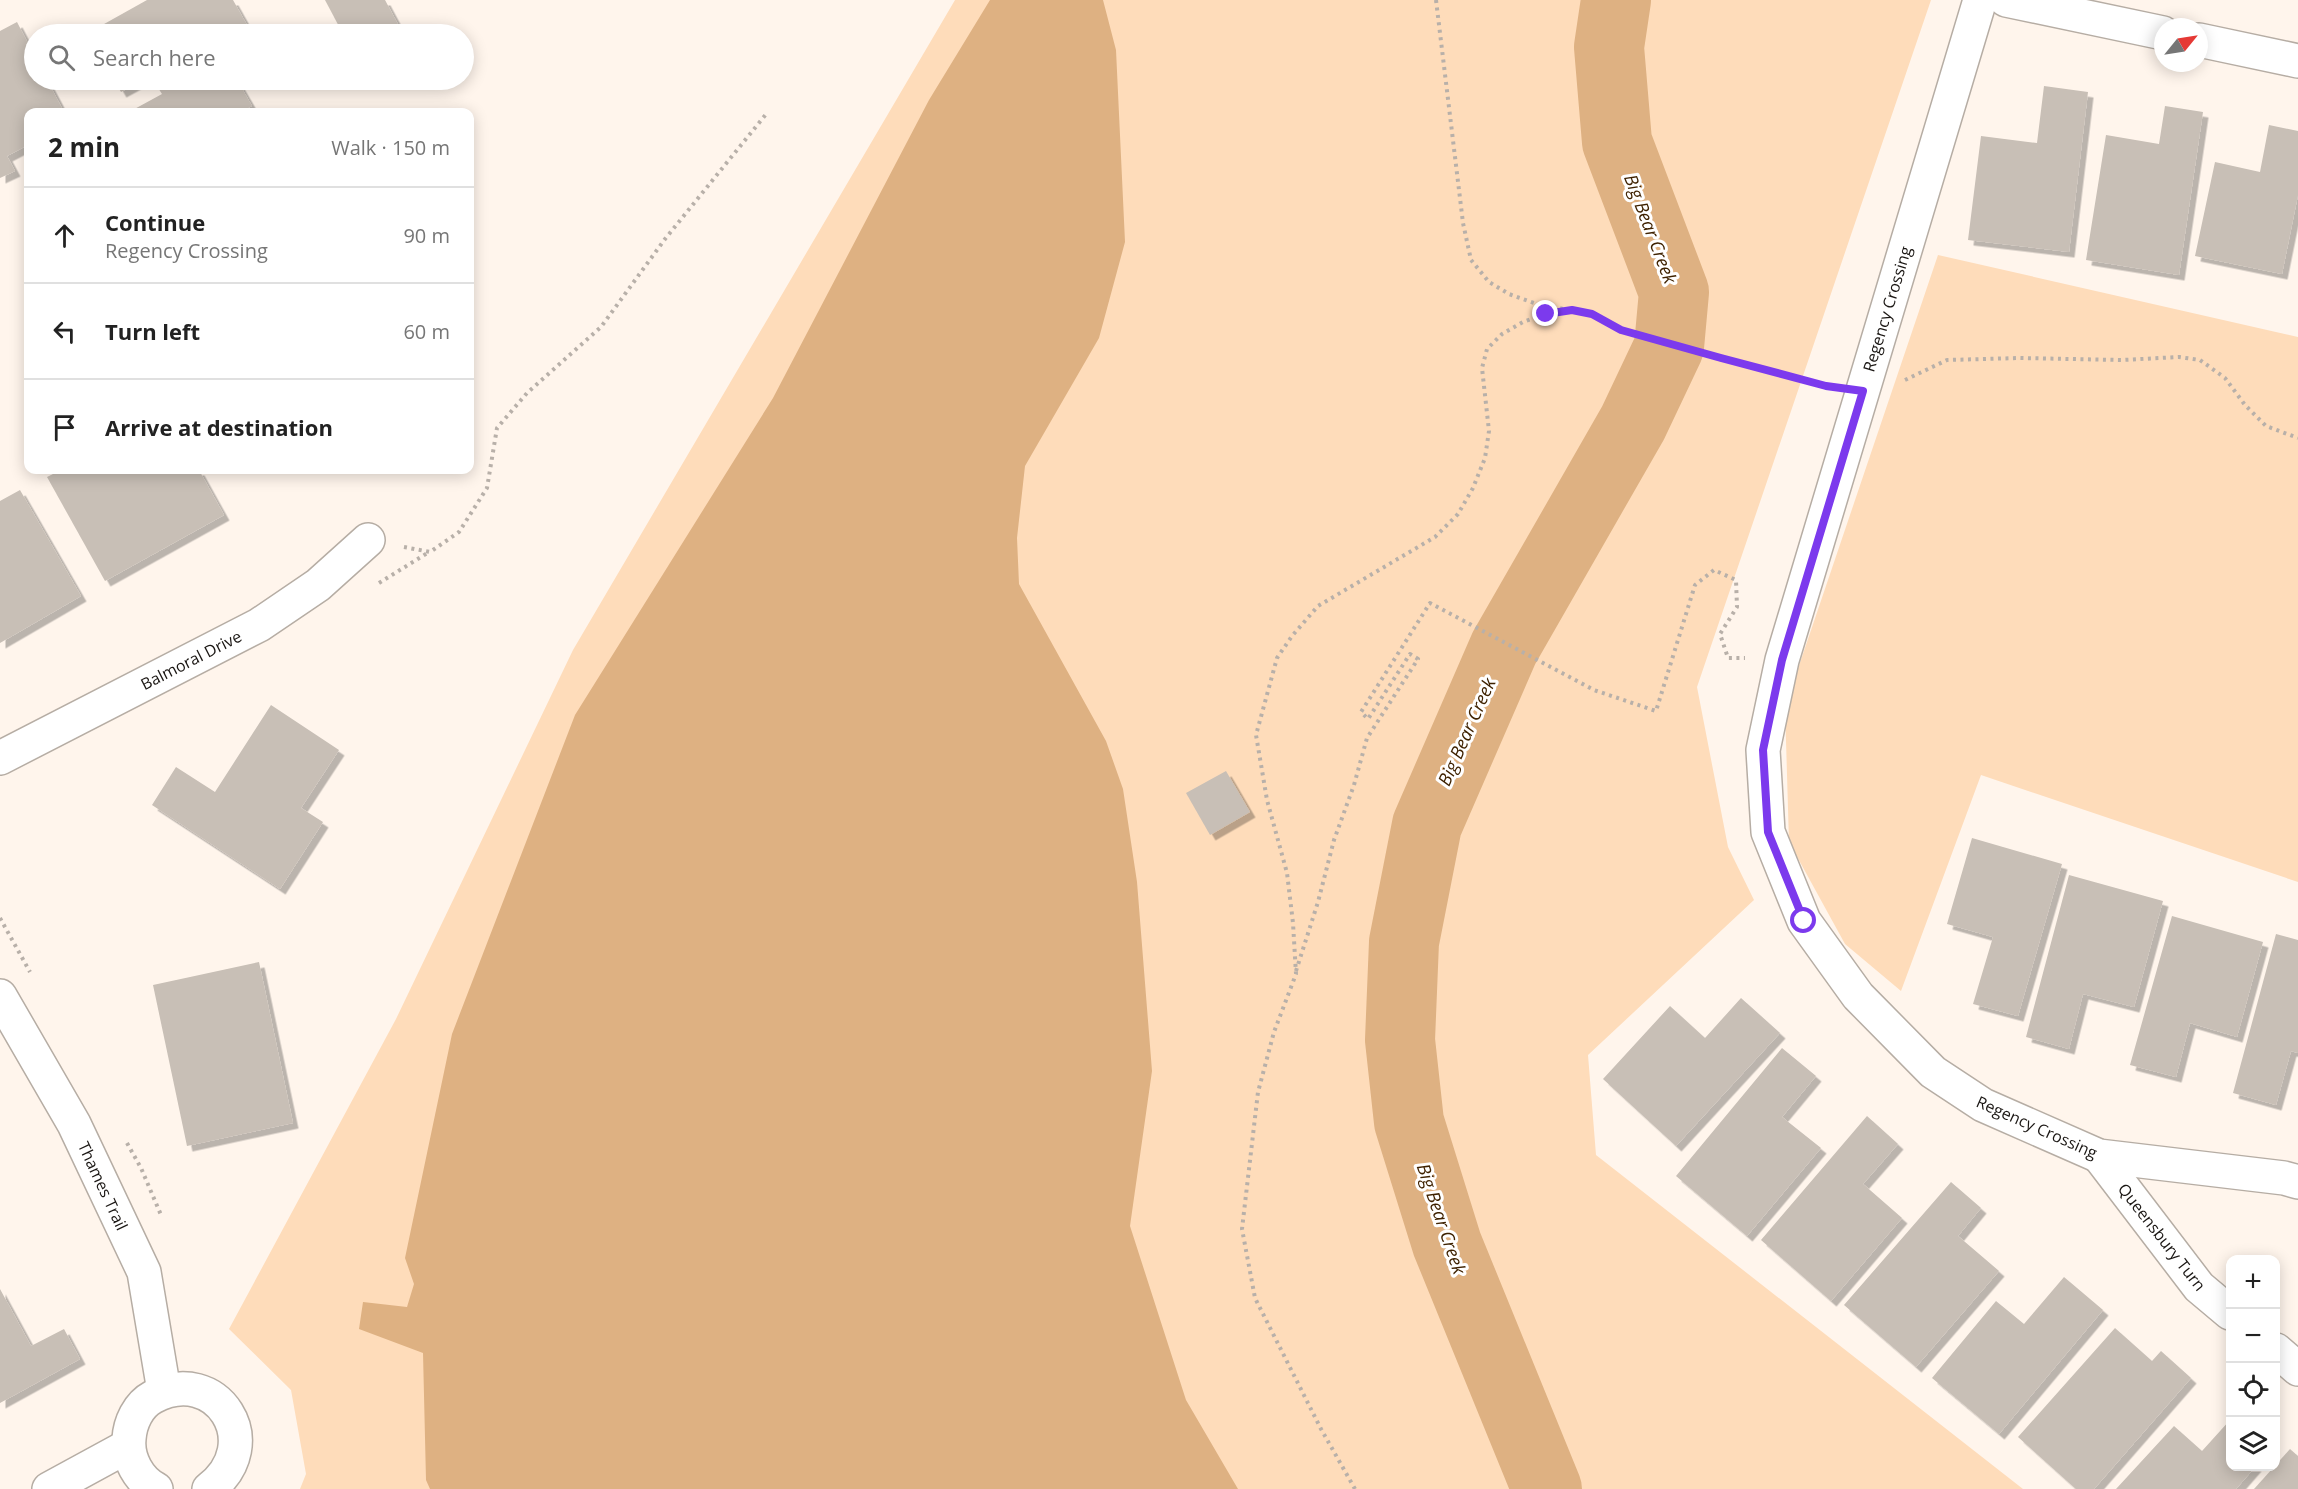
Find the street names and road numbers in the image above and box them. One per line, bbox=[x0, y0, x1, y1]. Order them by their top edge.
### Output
street label: Regency Crossing bbox=[1857, 243, 1917, 374]
street label: Balmoral Drive bbox=[137, 625, 245, 695]
street label: Regency Crossing bbox=[1973, 1090, 2101, 1164]
street label: Thames Trail bbox=[73, 1138, 133, 1234]
street label: Queensbury Turn bbox=[2113, 1179, 2211, 1295]

